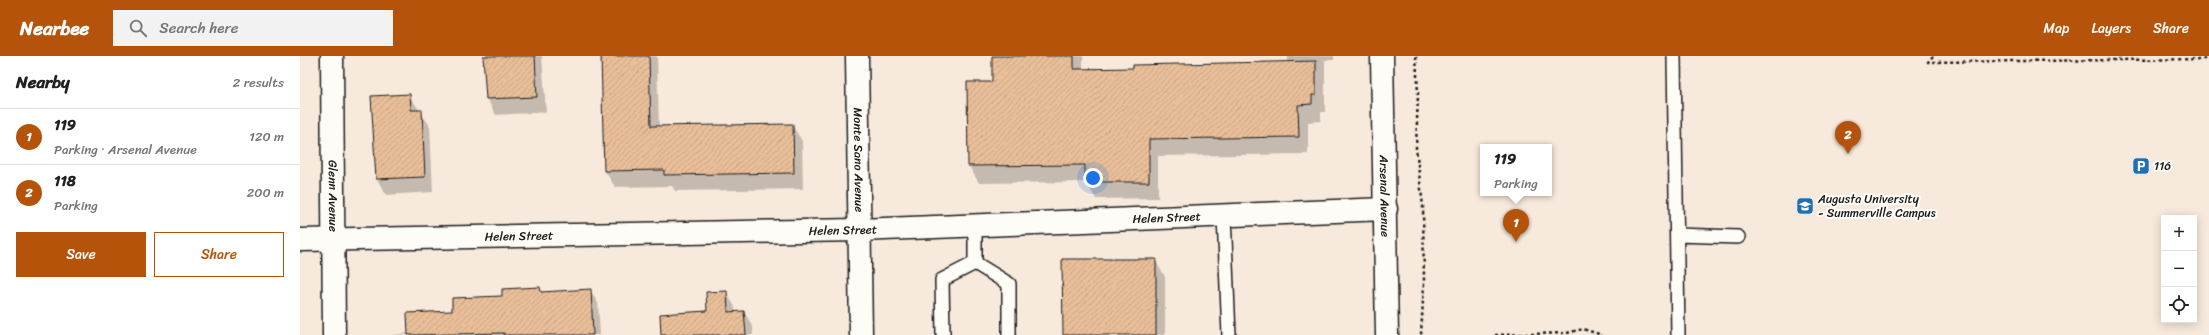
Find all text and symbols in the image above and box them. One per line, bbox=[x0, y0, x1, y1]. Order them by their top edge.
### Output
search box bbox=[113, 10, 393, 46]
text: Nearbee bbox=[20, 12, 89, 45]
text: Search here bbox=[159, 15, 238, 41]
text: Map bbox=[2044, 16, 2069, 41]
text: Layers bbox=[2091, 16, 2131, 41]
text: Share bbox=[2153, 16, 2189, 41]
icon: search bbox=[127, 17, 149, 39]
text: Nearby bbox=[16, 67, 70, 97]
text: 2 results bbox=[233, 71, 284, 94]
street label: Monte Sano Avenue bbox=[847, 107, 870, 213]
text: 119 bbox=[54, 112, 76, 138]
pin: 2 bbox=[1835, 121, 1861, 154]
text: 1 bbox=[26, 125, 32, 148]
text: 120 m bbox=[249, 125, 284, 148]
text: Parking · Arsenal Avenue bbox=[54, 138, 197, 161]
popup bbox=[1480, 144, 1552, 196]
text: 119 bbox=[1494, 146, 1516, 172]
street label: Arsenal Avenue bbox=[1373, 154, 1396, 237]
place label: 116 bbox=[2154, 155, 2171, 177]
parking icon: 116 bbox=[2131, 156, 2151, 176]
street label: Glenn Avenue bbox=[322, 160, 344, 232]
text: 118 bbox=[54, 168, 76, 194]
your location bbox=[1083, 168, 1103, 188]
text: Parking bbox=[1494, 172, 1538, 195]
text: 2 bbox=[25, 181, 33, 204]
text: 200 m bbox=[247, 181, 284, 204]
place label: Augusta University - Summerville Campus bbox=[1817, 188, 1936, 224]
text: Parking bbox=[54, 194, 98, 217]
school or university icon: Augusta University - Summerville Campus bbox=[1795, 196, 1815, 216]
street label: Helen Street bbox=[1132, 205, 1201, 230]
pin: 1 bbox=[1503, 209, 1529, 242]
map controls bbox=[2161, 215, 2197, 323]
button: + bbox=[2161, 215, 2197, 251]
street label: Helen Street bbox=[809, 218, 878, 242]
street label: Helen Street bbox=[485, 224, 553, 248]
button: Save bbox=[16, 232, 146, 277]
button: Share bbox=[154, 232, 284, 277]
button: − bbox=[2161, 251, 2197, 287]
button: locate bbox=[2161, 287, 2197, 323]

